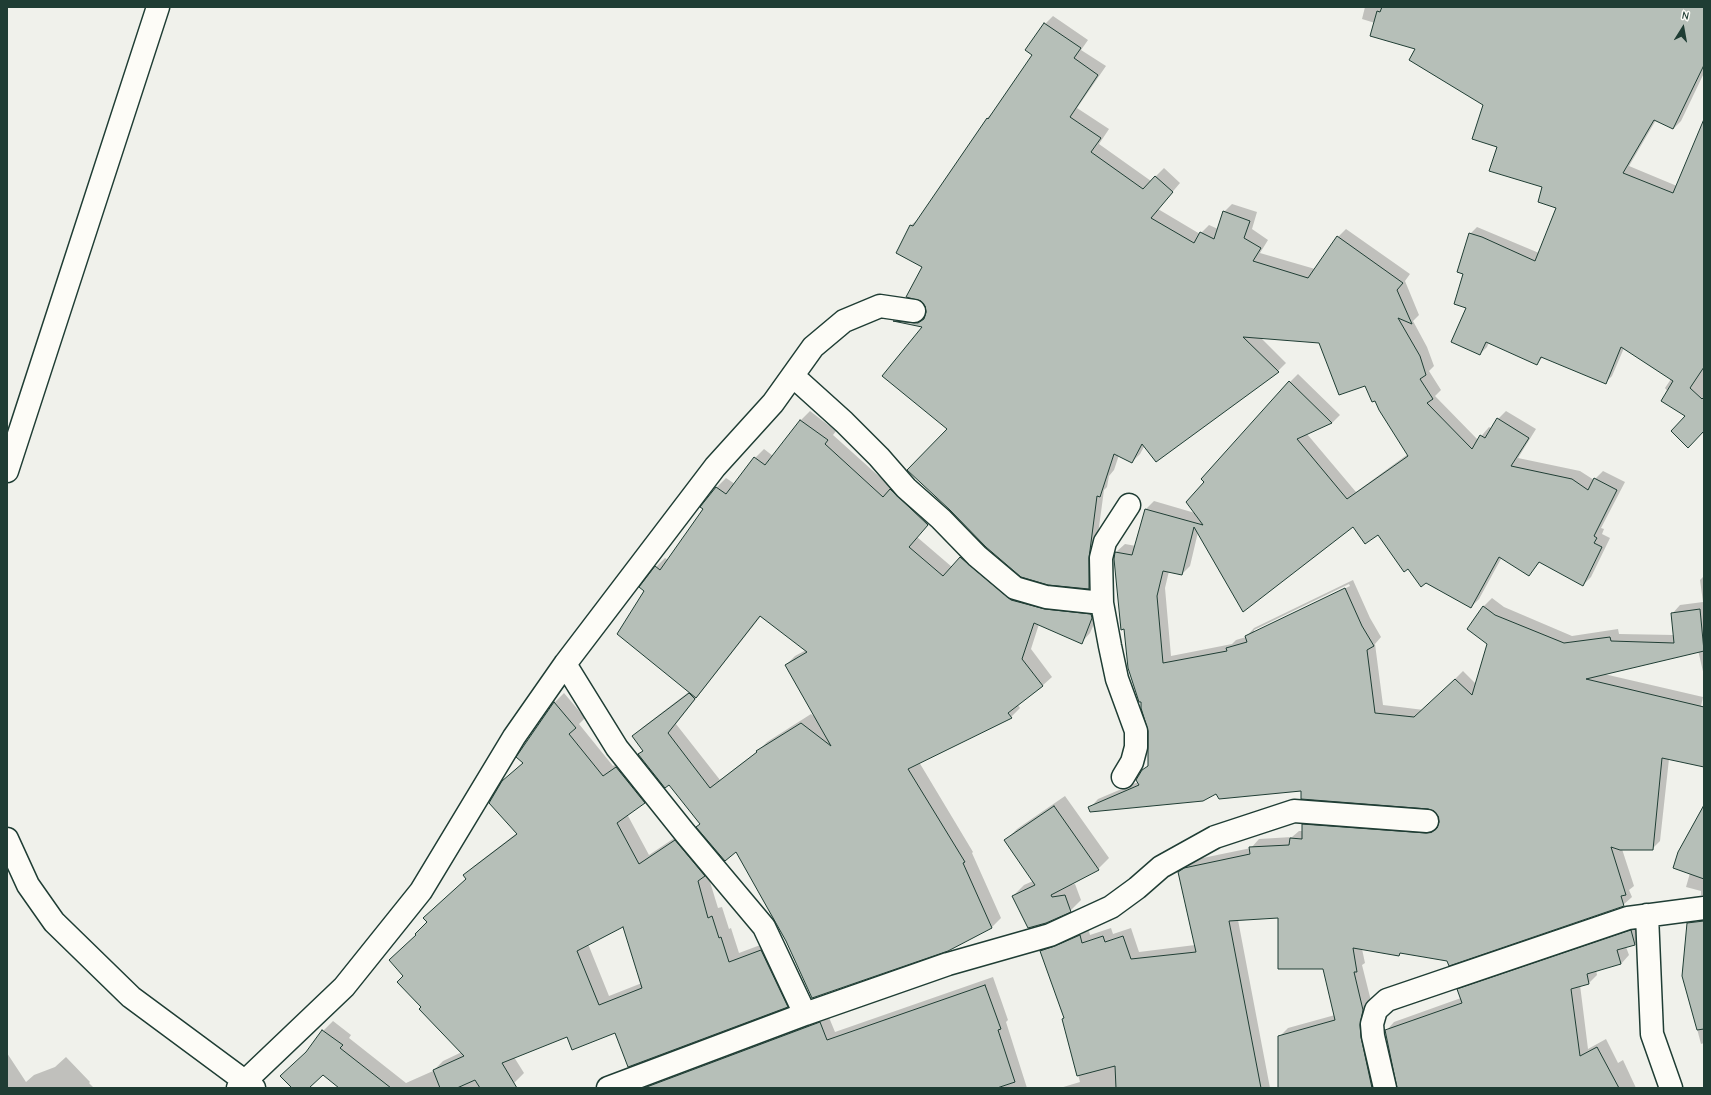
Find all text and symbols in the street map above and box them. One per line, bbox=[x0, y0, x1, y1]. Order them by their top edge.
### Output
north arrow bbox=[1663, 8, 1703, 48]
text: N bbox=[1681, 9, 1690, 23]

